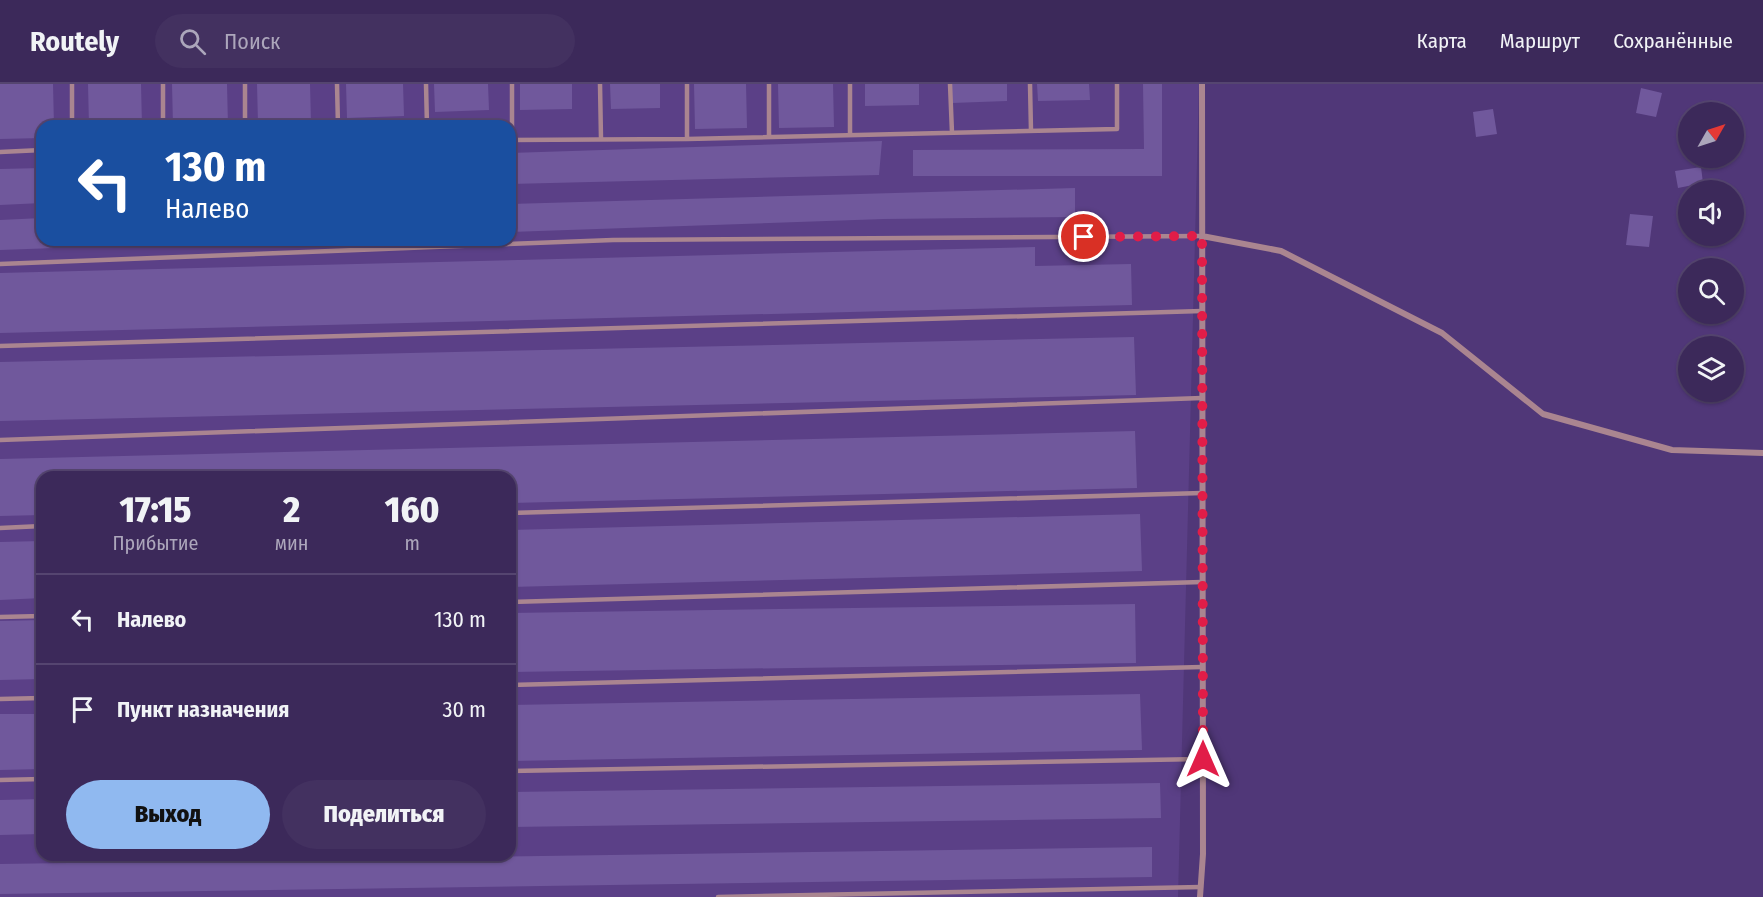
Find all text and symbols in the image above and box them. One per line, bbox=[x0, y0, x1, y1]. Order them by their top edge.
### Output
search box bbox=[155, 14, 575, 68]
text: Routely bbox=[30, 25, 119, 58]
icon: search bbox=[176, 25, 209, 58]
text: Поиск bbox=[224, 28, 280, 55]
text: Карта bbox=[1417, 28, 1467, 54]
text: Маршрут bbox=[1500, 28, 1580, 54]
text: Сохранённые bbox=[1613, 28, 1733, 54]
north arrow bbox=[1678, 102, 1744, 168]
map controls bbox=[1678, 102, 1744, 402]
text: 130 m bbox=[165, 142, 266, 192]
icon: left bbox=[66, 144, 144, 222]
button: sound bbox=[1678, 180, 1744, 246]
text: Налево bbox=[165, 193, 249, 225]
pin bbox=[1058, 211, 1109, 262]
icon: arrive bbox=[1067, 220, 1100, 253]
button: search bbox=[1678, 258, 1744, 324]
button: layers bbox=[1678, 336, 1744, 402]
text: 17:15 bbox=[119, 488, 191, 532]
text: 2 bbox=[283, 488, 300, 532]
text: 160 bbox=[385, 488, 440, 532]
text: Прибытие bbox=[112, 531, 198, 555]
text: мин bbox=[275, 531, 308, 555]
text: m bbox=[404, 531, 420, 555]
icon: left bbox=[66, 603, 99, 636]
text: Налево bbox=[117, 606, 186, 633]
text: 130 m bbox=[434, 606, 486, 633]
icon: arrive bbox=[66, 693, 99, 726]
text: Пункт назначения bbox=[117, 696, 289, 723]
text: 30 m bbox=[443, 696, 486, 723]
position arrow bbox=[1171, 727, 1235, 791]
button: Выход bbox=[66, 780, 270, 849]
button: Поделиться bbox=[282, 780, 486, 849]

